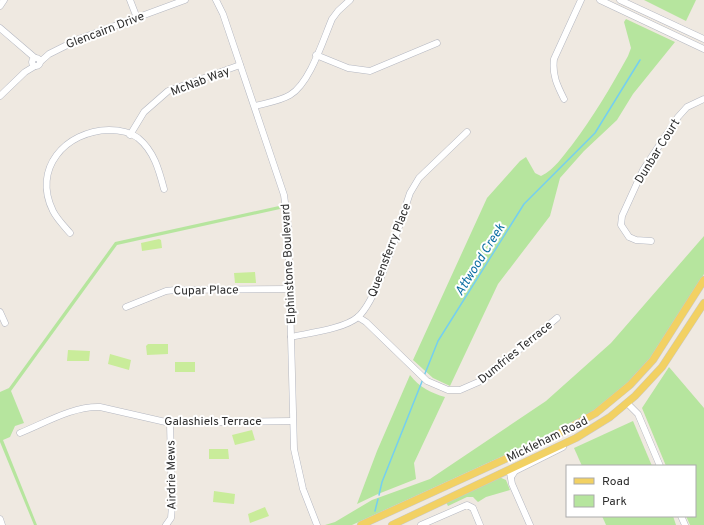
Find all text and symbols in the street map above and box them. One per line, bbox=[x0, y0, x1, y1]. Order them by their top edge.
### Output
street label: Glencairn Drive bbox=[64, 9, 147, 53]
street label: McNab Way bbox=[169, 63, 232, 100]
street label: Dunbar Court bbox=[632, 116, 684, 187]
street label: Queensferry Place bbox=[365, 201, 415, 300]
street label: Elphinstone Boulevard bbox=[278, 203, 300, 325]
water label: Attwood Creek bbox=[452, 221, 509, 299]
street label: Cupar Place bbox=[173, 282, 239, 300]
street label: Dumfries Terrace bbox=[475, 318, 556, 388]
street label: Mickleham Road bbox=[504, 413, 591, 467]
street label: Galashiels Terrace bbox=[164, 414, 262, 430]
street label: Airdrie Mews bbox=[163, 440, 181, 510]
legend bbox=[566, 465, 696, 517]
text: Road bbox=[602, 474, 630, 490]
text: Park bbox=[602, 494, 627, 510]

